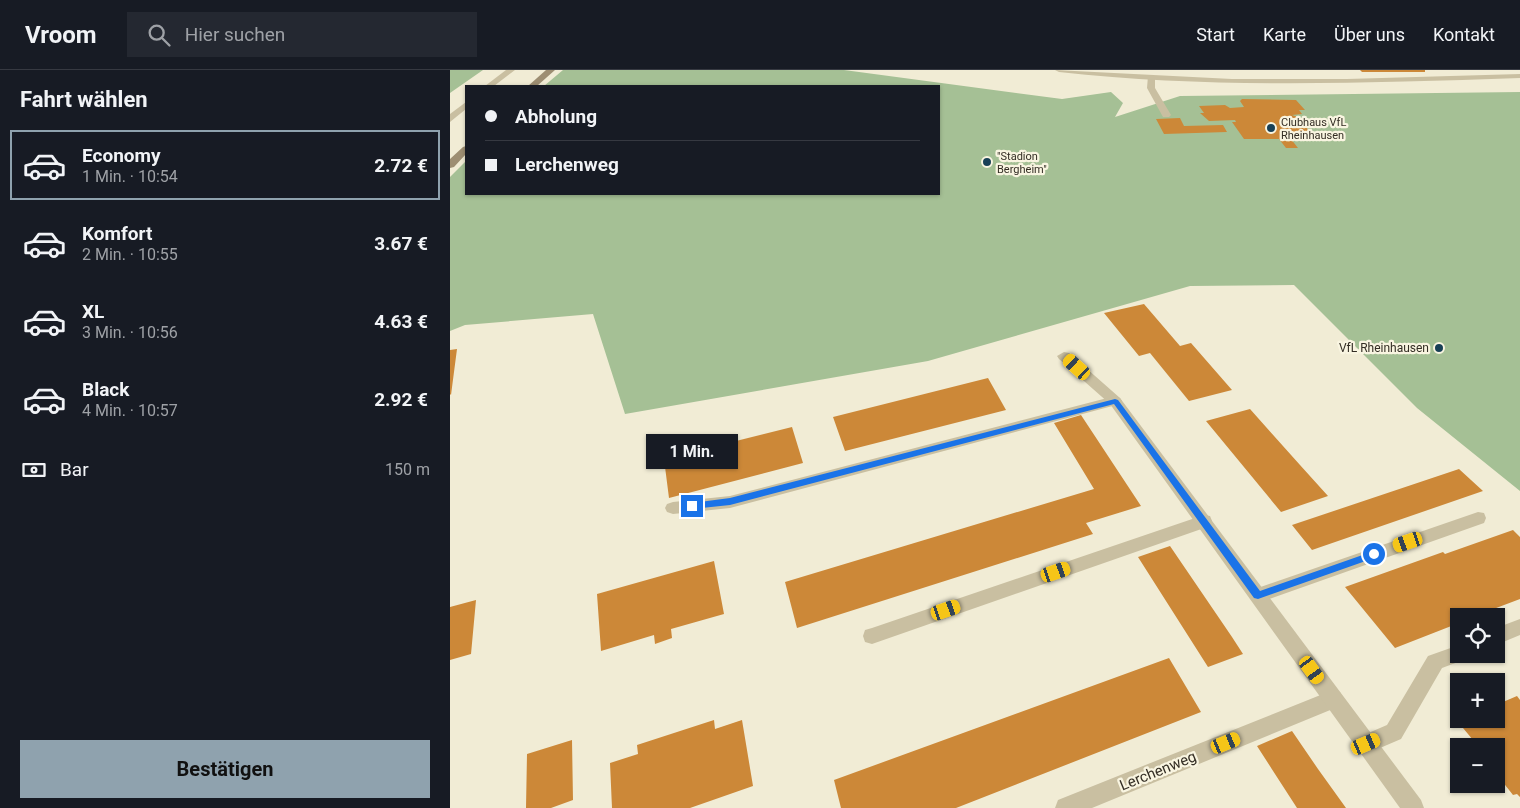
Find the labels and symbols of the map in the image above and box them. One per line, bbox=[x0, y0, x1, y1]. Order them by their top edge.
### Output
place label: Clubhaus VfL Rheinhausen bbox=[1281, 116, 1346, 142]
marker: Clubhaus VfL Rheinhausen bbox=[1265, 122, 1277, 134]
place label: "Stadion Bergheim" bbox=[997, 150, 1047, 176]
marker: "Stadion Bergheim" bbox=[981, 156, 993, 168]
place label: VfL Rheinhausen bbox=[1339, 341, 1429, 355]
marker: VfL Rheinhausen bbox=[1433, 342, 1445, 354]
car bbox=[1060, 351, 1093, 383]
callout: 1 Min. bbox=[646, 434, 738, 468]
route end bbox=[681, 495, 703, 517]
car bbox=[1391, 530, 1424, 554]
route start bbox=[1363, 543, 1385, 565]
car bbox=[1039, 560, 1072, 584]
car bbox=[929, 598, 962, 622]
car bbox=[1297, 653, 1326, 687]
car bbox=[1209, 730, 1242, 756]
car bbox=[1349, 731, 1382, 757]
street label: Lerchenweg bbox=[1117, 747, 1199, 795]

